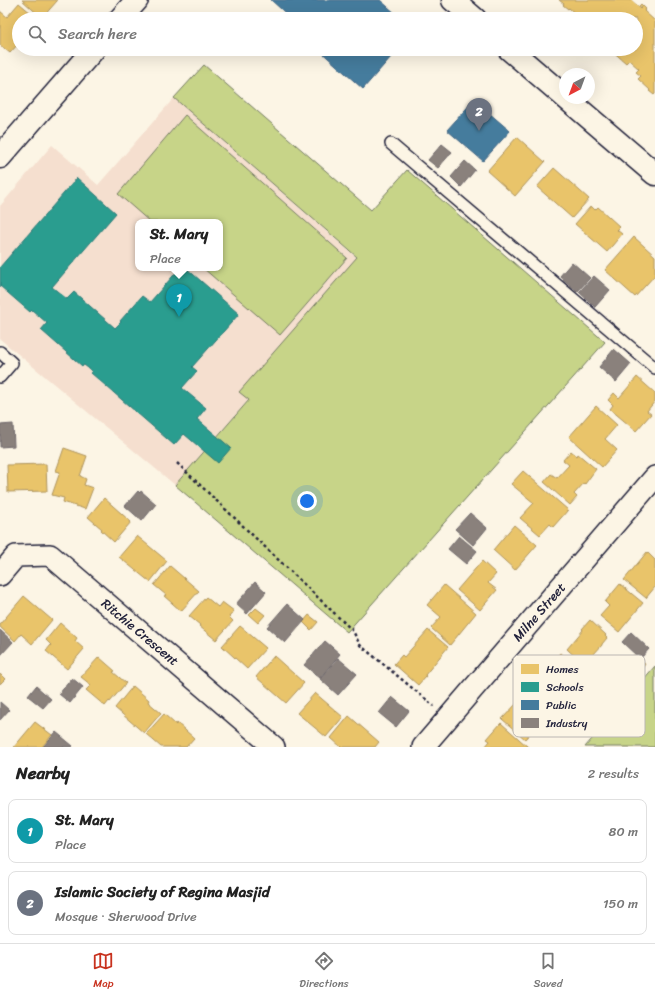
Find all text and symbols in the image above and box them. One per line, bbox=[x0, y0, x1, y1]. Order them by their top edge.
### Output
search box bbox=[12, 12, 643, 56]
text: Search here bbox=[58, 21, 137, 47]
icon: search bbox=[26, 23, 48, 45]
north arrow bbox=[559, 68, 595, 104]
pin: 2 bbox=[466, 98, 492, 131]
popup bbox=[135, 219, 223, 271]
text: St. Mary bbox=[150, 221, 208, 247]
text: Place bbox=[150, 247, 181, 270]
pin: 1 bbox=[166, 284, 192, 317]
your location bbox=[297, 491, 317, 511]
street label: Milne Street bbox=[507, 577, 572, 647]
street label: Ritchie Crescent bbox=[96, 592, 184, 672]
legend bbox=[513, 655, 645, 737]
text: Homes bbox=[546, 660, 579, 679]
text: Schools bbox=[546, 678, 584, 697]
text: Public bbox=[546, 696, 577, 715]
text: Industry bbox=[545, 714, 588, 733]
text: Nearby bbox=[16, 758, 70, 788]
text: 2 results bbox=[588, 762, 639, 785]
text: St. Mary bbox=[55, 807, 114, 833]
text: 1 bbox=[27, 820, 33, 843]
text: 80 m bbox=[609, 820, 638, 843]
text: Place bbox=[55, 833, 86, 856]
text: Islamic Society of Regina Masjid bbox=[55, 879, 270, 905]
text: 2 bbox=[26, 892, 34, 915]
text: 150 m bbox=[603, 892, 638, 915]
text: Mosque · Sherwood Drive bbox=[55, 905, 197, 928]
tab: Map bbox=[92, 950, 114, 993]
tab: Directions bbox=[299, 950, 349, 993]
tab: Saved bbox=[534, 950, 563, 993]

